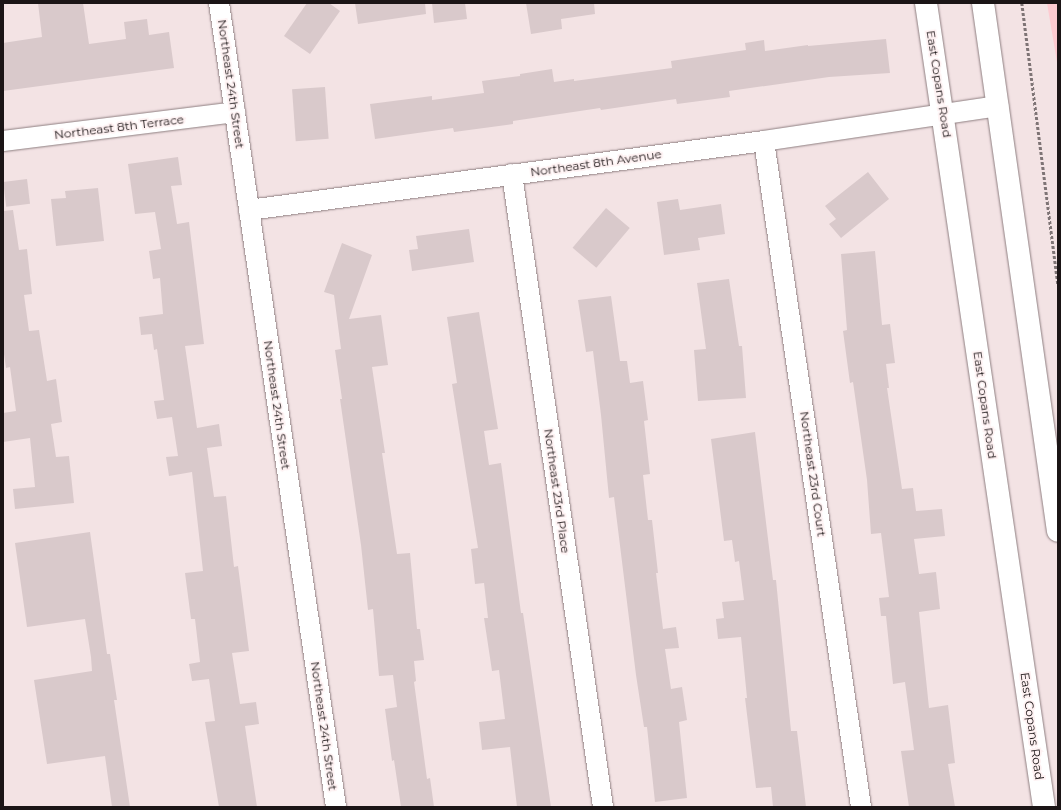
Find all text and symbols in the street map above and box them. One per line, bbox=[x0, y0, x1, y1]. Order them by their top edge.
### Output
street label: Northeast 24th Street bbox=[215, 19, 247, 149]
street label: East Copans Road bbox=[923, 29, 955, 139]
street label: Northeast 8th Terrace bbox=[53, 112, 185, 142]
street label: Northeast 8th Avenue bbox=[529, 147, 663, 179]
street label: Northeast 24th Street bbox=[261, 340, 293, 470]
street label: East Copans Road bbox=[970, 350, 1000, 460]
street label: Northeast 23rd Court bbox=[797, 410, 829, 538]
street label: Northeast 23rd Place bbox=[541, 428, 573, 554]
street label: Northeast 24th Street bbox=[308, 661, 340, 791]
street label: East Copans Road bbox=[1017, 671, 1047, 781]

